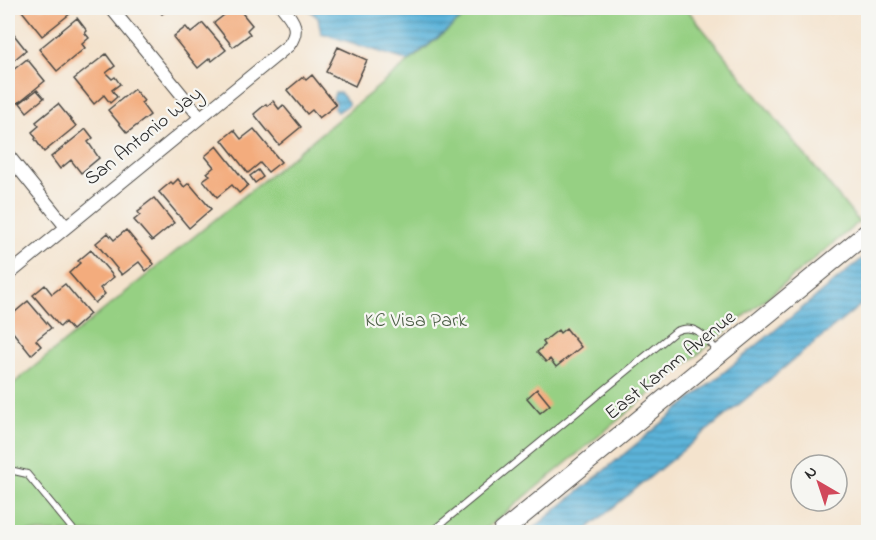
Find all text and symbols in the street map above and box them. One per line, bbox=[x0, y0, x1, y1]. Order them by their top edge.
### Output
street label: San Antonio Way bbox=[79, 80, 209, 194]
street label: East Kamm Avenue bbox=[599, 304, 743, 428]
park label: KC Visa Park bbox=[365, 307, 467, 336]
north arrow bbox=[789, 453, 849, 513]
text: N bbox=[799, 460, 823, 486]

